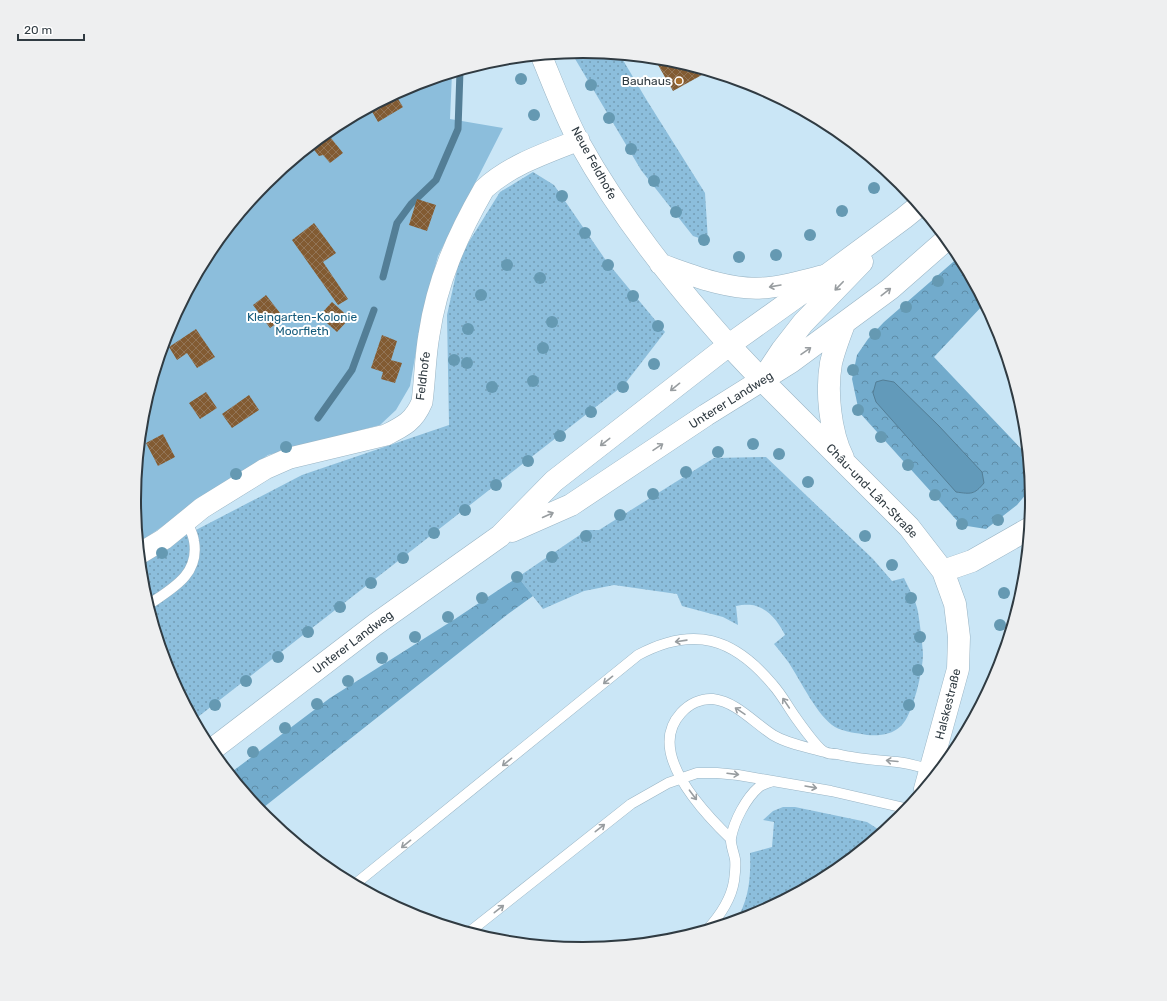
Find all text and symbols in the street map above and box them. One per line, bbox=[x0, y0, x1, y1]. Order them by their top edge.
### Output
scale bar bbox=[18, 16, 84, 42]
text: 20 m bbox=[24, 23, 52, 37]
place label: Bauhaus bbox=[622, 74, 671, 88]
marker: Bauhaus bbox=[674, 76, 684, 86]
street label: Neue Feldhofe bbox=[568, 124, 620, 202]
one-way arrow bbox=[834, 281, 843, 291]
one-way arrow bbox=[769, 282, 782, 290]
one-way arrow bbox=[881, 288, 892, 296]
park label: Kleingarten-Kolonie Moorfleth bbox=[247, 310, 357, 338]
one-way arrow bbox=[801, 347, 812, 355]
street label: Feldhofe bbox=[413, 351, 433, 401]
street label: Unterer Landweg bbox=[686, 368, 776, 432]
one-way arrow bbox=[670, 383, 681, 391]
one-way arrow bbox=[600, 438, 611, 446]
street label: Châu-und-Lân-Straße bbox=[823, 441, 921, 541]
one-way arrow bbox=[653, 443, 664, 451]
one-way arrow bbox=[542, 511, 554, 518]
street label: Unterer Landweg bbox=[310, 607, 396, 677]
one-way arrow bbox=[675, 637, 688, 645]
street label: Halskestraße bbox=[932, 667, 964, 741]
one-way arrow bbox=[602, 676, 613, 684]
one-way arrow bbox=[782, 698, 790, 709]
one-way arrow bbox=[735, 707, 746, 715]
one-way arrow bbox=[502, 757, 512, 766]
one-way arrow bbox=[886, 758, 899, 765]
one-way arrow bbox=[726, 770, 739, 778]
one-way arrow bbox=[804, 784, 817, 792]
one-way arrow bbox=[688, 790, 697, 801]
one-way arrow bbox=[595, 824, 606, 832]
one-way arrow bbox=[400, 839, 411, 848]
one-way arrow bbox=[493, 904, 504, 913]

